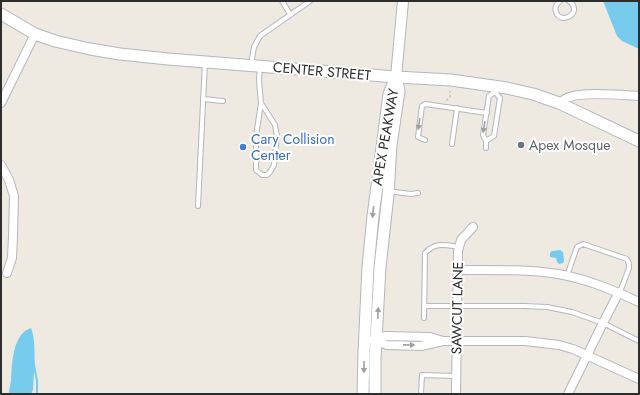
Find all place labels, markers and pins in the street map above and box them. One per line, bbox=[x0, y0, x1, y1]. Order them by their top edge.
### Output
place label: Cary Collision Center bbox=[251, 129, 335, 165]
place label: Apex Mosque bbox=[529, 135, 610, 155]
marker: Apex Mosque bbox=[516, 140, 526, 150]
marker: Cary Collision Center bbox=[238, 142, 248, 152]

